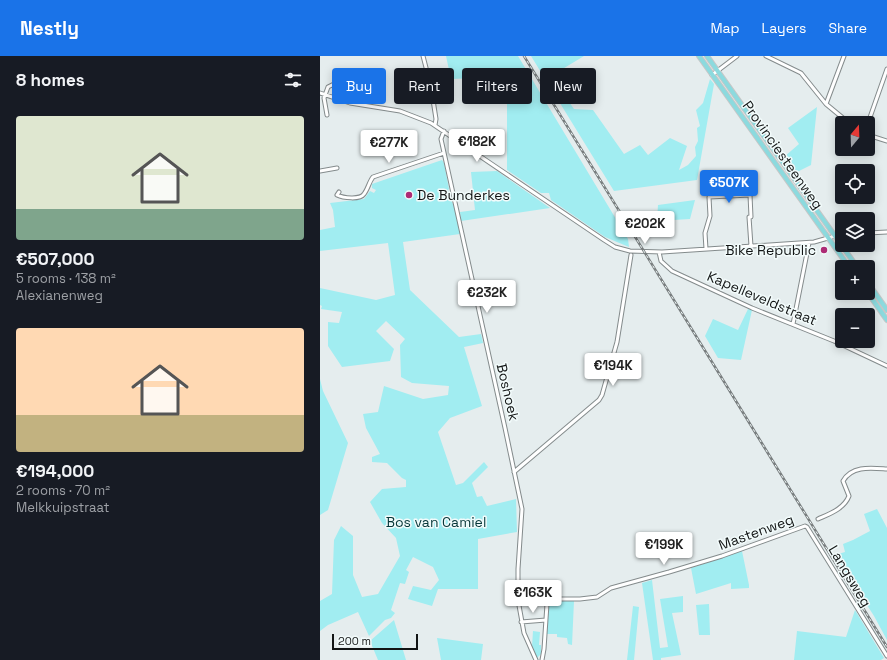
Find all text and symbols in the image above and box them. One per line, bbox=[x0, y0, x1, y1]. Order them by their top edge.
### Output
text: Nestly bbox=[20, 16, 79, 41]
text: Map bbox=[710, 19, 740, 37]
text: Layers bbox=[762, 19, 806, 37]
text: Share bbox=[828, 19, 867, 37]
chip: Buy bbox=[332, 68, 386, 104]
chip: Rent bbox=[394, 68, 454, 104]
chip: Filters bbox=[462, 68, 532, 104]
chip: New bbox=[540, 68, 596, 104]
text: 8 homes bbox=[16, 69, 85, 91]
icon: filters bbox=[282, 69, 304, 91]
street label: Provinciesteenweg bbox=[739, 97, 827, 213]
north arrow bbox=[835, 116, 875, 156]
map controls bbox=[835, 116, 875, 348]
pin: €182K bbox=[449, 129, 505, 163]
pin: €277K bbox=[361, 130, 417, 164]
text: €182K bbox=[458, 133, 496, 150]
text: €277K bbox=[370, 134, 408, 151]
icon: home bbox=[124, 142, 196, 214]
button: locate bbox=[835, 164, 875, 204]
pin: €507K bbox=[701, 170, 757, 204]
text: €507K bbox=[709, 174, 749, 191]
place label: De Bunderkes bbox=[417, 186, 510, 204]
marker: De Bunderkes bbox=[404, 190, 414, 200]
pin: €202K bbox=[617, 211, 673, 245]
button: layers bbox=[835, 212, 875, 252]
text: €202K bbox=[625, 215, 665, 232]
place label: Bike Republic bbox=[725, 241, 816, 259]
marker: Bike Republic bbox=[819, 245, 829, 255]
text: €507,000 bbox=[16, 248, 95, 270]
button: + bbox=[835, 260, 875, 300]
street label: Kapelleveldstraat bbox=[704, 267, 820, 329]
text: 5 rooms · 138 m² bbox=[16, 270, 116, 287]
pin: €232K bbox=[459, 280, 515, 314]
text: €232K bbox=[467, 284, 507, 301]
text: Alexianenweg bbox=[16, 287, 103, 304]
button: − bbox=[835, 308, 875, 348]
pin: €194K bbox=[585, 353, 641, 387]
icon: home bbox=[124, 354, 196, 426]
text: €194K bbox=[593, 357, 633, 374]
street label: Boshoek bbox=[493, 362, 523, 423]
text: €194,000 bbox=[16, 460, 94, 482]
text: 2 rooms · 70 m² bbox=[16, 482, 110, 499]
text: Melkkuipstraat bbox=[16, 499, 110, 516]
street label: Mastenweg bbox=[716, 510, 796, 554]
park label: Bos van Camiel bbox=[386, 513, 486, 531]
pin: €199K bbox=[636, 532, 692, 566]
text: €199K bbox=[645, 536, 683, 553]
street label: Langsweg bbox=[825, 542, 875, 610]
pin: €163K bbox=[505, 580, 561, 614]
text: €163K bbox=[514, 584, 552, 601]
scale bar bbox=[332, 632, 418, 651]
text: 200 m bbox=[338, 634, 371, 648]

